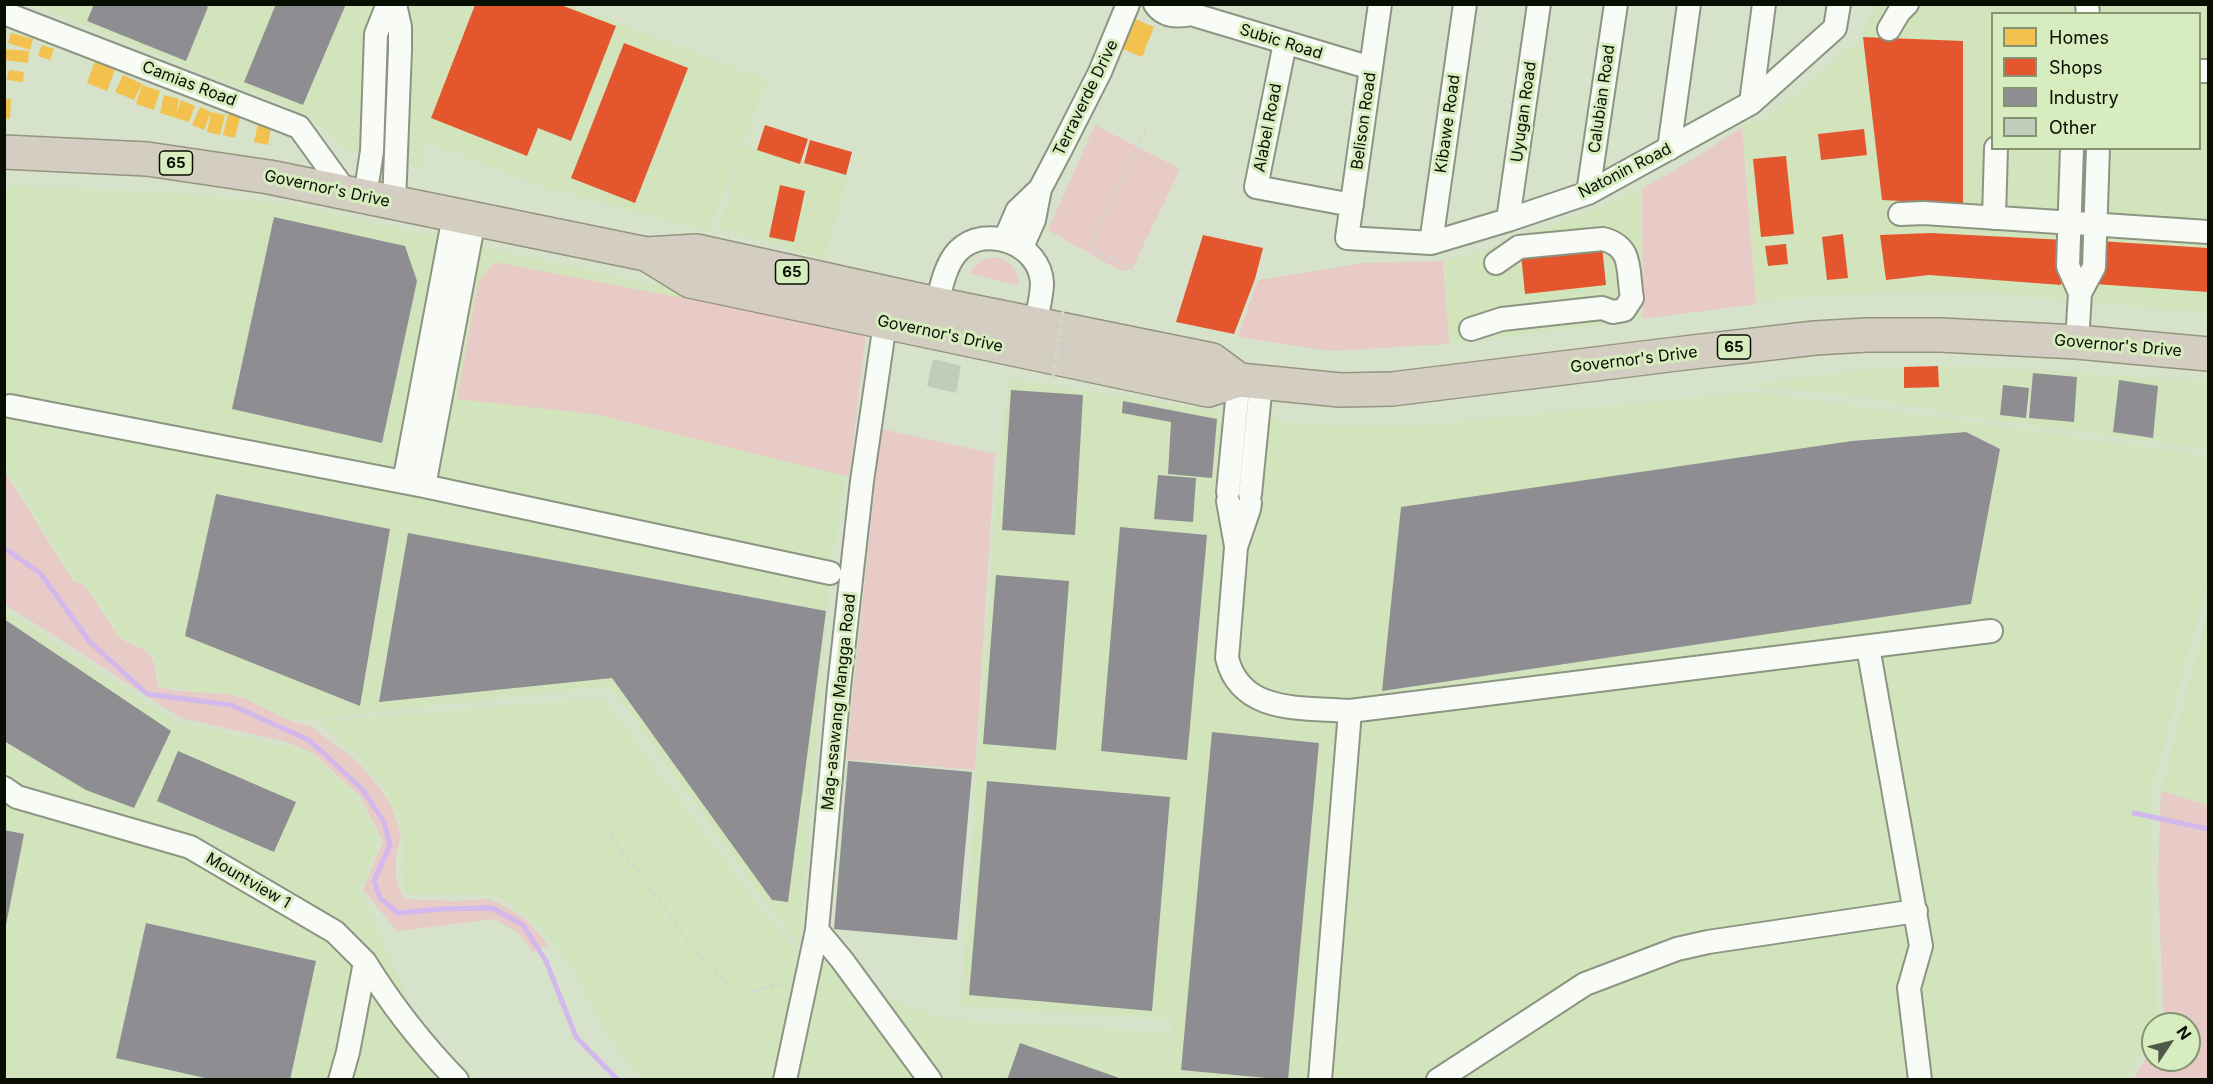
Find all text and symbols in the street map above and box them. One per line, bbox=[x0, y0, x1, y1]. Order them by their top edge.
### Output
legend bbox=[1991, 12, 2201, 150]
street label: Subic Road bbox=[1237, 20, 1325, 64]
text: Homes bbox=[2049, 27, 2109, 48]
street label: Terraverde Drive bbox=[1050, 37, 1122, 159]
street label: Calubian Road bbox=[1585, 44, 1619, 154]
street label: Camias Road bbox=[139, 57, 239, 111]
text: Shops bbox=[2049, 57, 2103, 78]
street label: Uyugan Road bbox=[1507, 60, 1541, 164]
street label: Belison Road bbox=[1348, 71, 1380, 171]
street label: Kibawe Road bbox=[1432, 74, 1464, 174]
street label: Alabel Road bbox=[1250, 82, 1286, 174]
text: Industry bbox=[2049, 87, 2119, 108]
text: Other bbox=[2049, 117, 2097, 138]
street label: Natonin Road bbox=[1575, 139, 1675, 203]
road number: 65 bbox=[160, 151, 192, 175]
street label: Governor's Drive bbox=[262, 166, 392, 212]
road number: 65 bbox=[776, 260, 808, 284]
street label: Governor's Drive bbox=[875, 311, 1005, 357]
street label: Governor's Drive bbox=[2053, 331, 2183, 361]
road number: 65 bbox=[1718, 335, 1750, 359]
street label: Governor's Drive bbox=[1569, 343, 1699, 377]
street label: Mag-asawang Mangga Road bbox=[818, 593, 860, 811]
street label: Mountview 1 bbox=[202, 849, 294, 913]
north arrow bbox=[2141, 1012, 2201, 1072]
text: N bbox=[2172, 1022, 2196, 1044]

